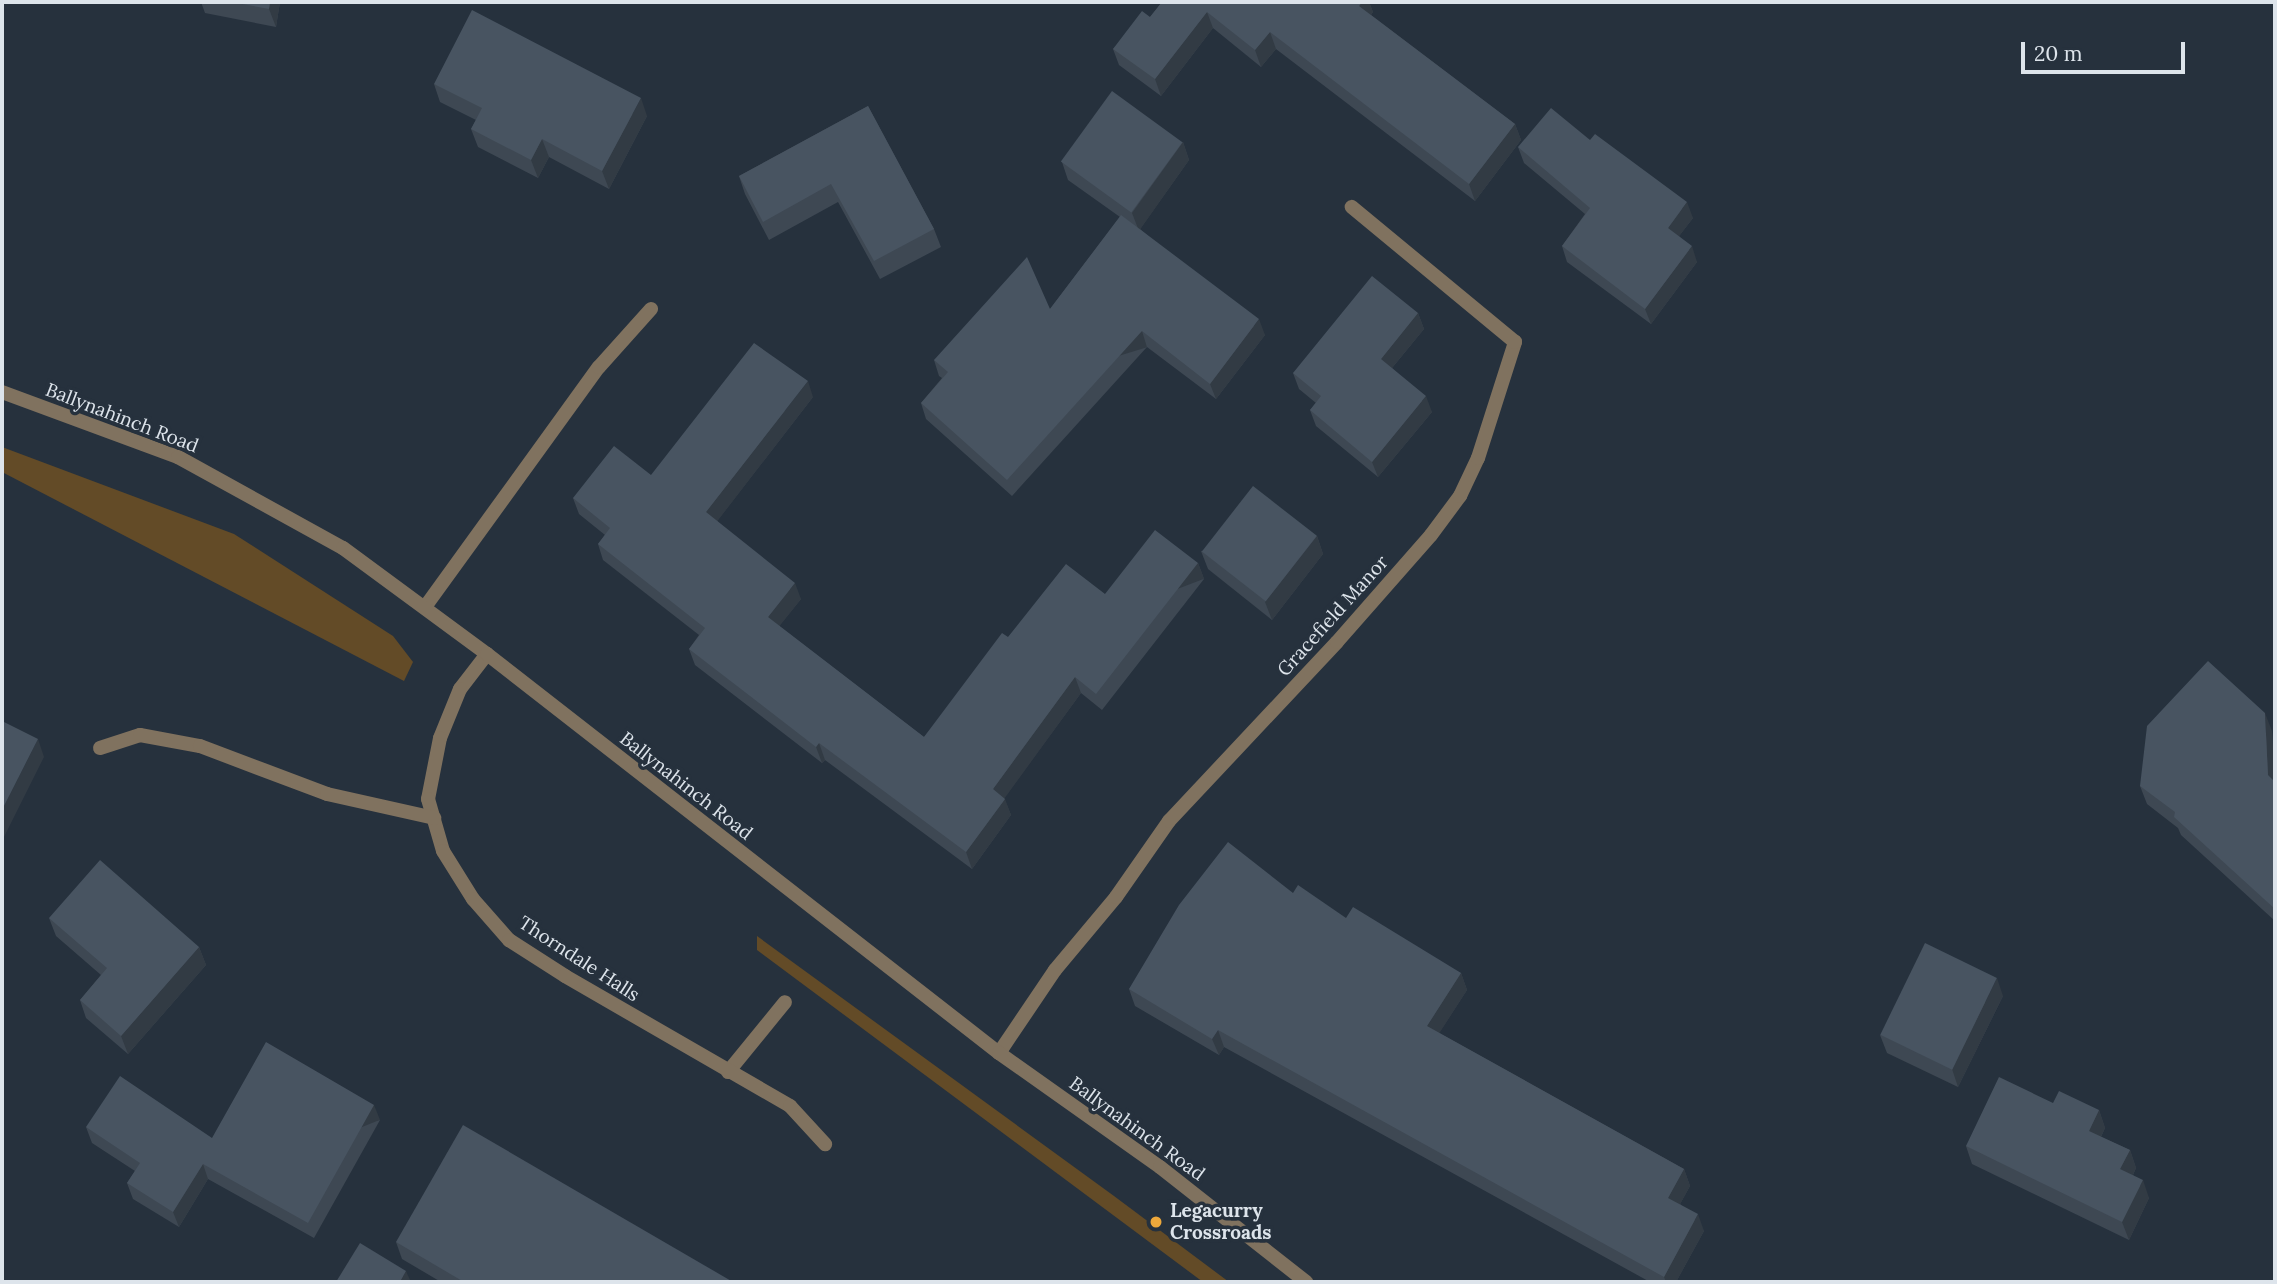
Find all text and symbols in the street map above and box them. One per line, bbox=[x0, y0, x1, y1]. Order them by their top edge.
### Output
scale bar bbox=[2025, 28, 2190, 72]
text: 20 m bbox=[2034, 40, 2083, 67]
street label: Ballynahinch Road bbox=[42, 378, 202, 458]
street label: Gracefield Manor bbox=[1273, 551, 1393, 681]
street label: Ballynahinch Road bbox=[615, 727, 757, 845]
street label: Thorndale Halls bbox=[514, 911, 644, 1007]
street label: Ballynahinch Road bbox=[1065, 1072, 1209, 1186]
place label: Legacurry Crossroads bbox=[1170, 1200, 1271, 1244]
marker: Legacurry Crossroads bbox=[1148, 1214, 1164, 1230]

